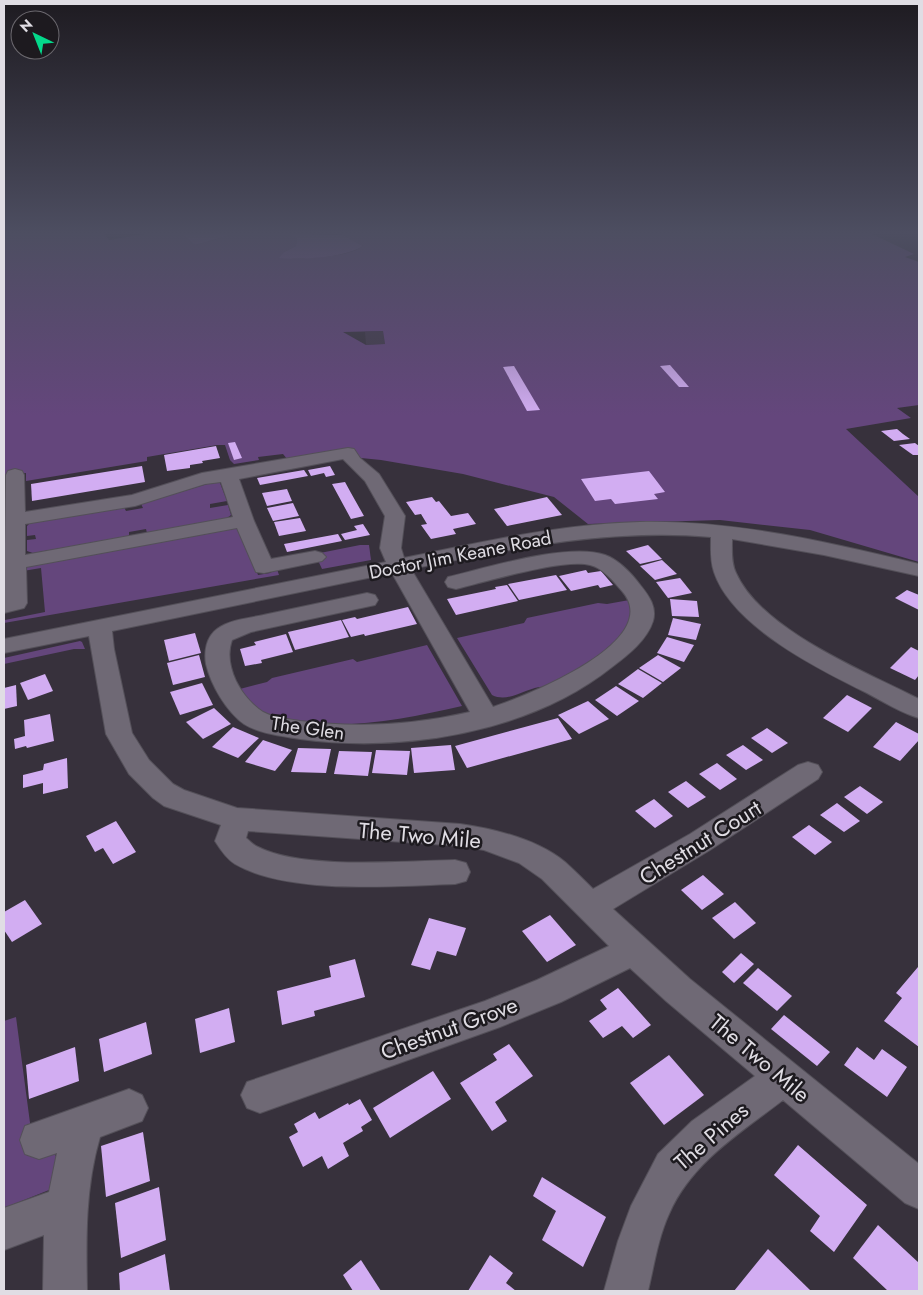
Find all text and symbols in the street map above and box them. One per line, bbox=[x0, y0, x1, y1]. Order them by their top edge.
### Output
north arrow bbox=[10, 10, 60, 60]
text: N bbox=[15, 14, 37, 37]
street label: Doctor Jim Keane Road bbox=[367, 524, 553, 586]
street label: The Glen bbox=[270, 710, 346, 746]
street label: Chestnut Court bbox=[633, 791, 768, 892]
street label: The Two Mile bbox=[358, 814, 482, 856]
street label: Chestnut Grove bbox=[376, 988, 522, 1068]
street label: The Two Mile bbox=[703, 1006, 817, 1110]
street label: The Pines bbox=[667, 1095, 755, 1177]

